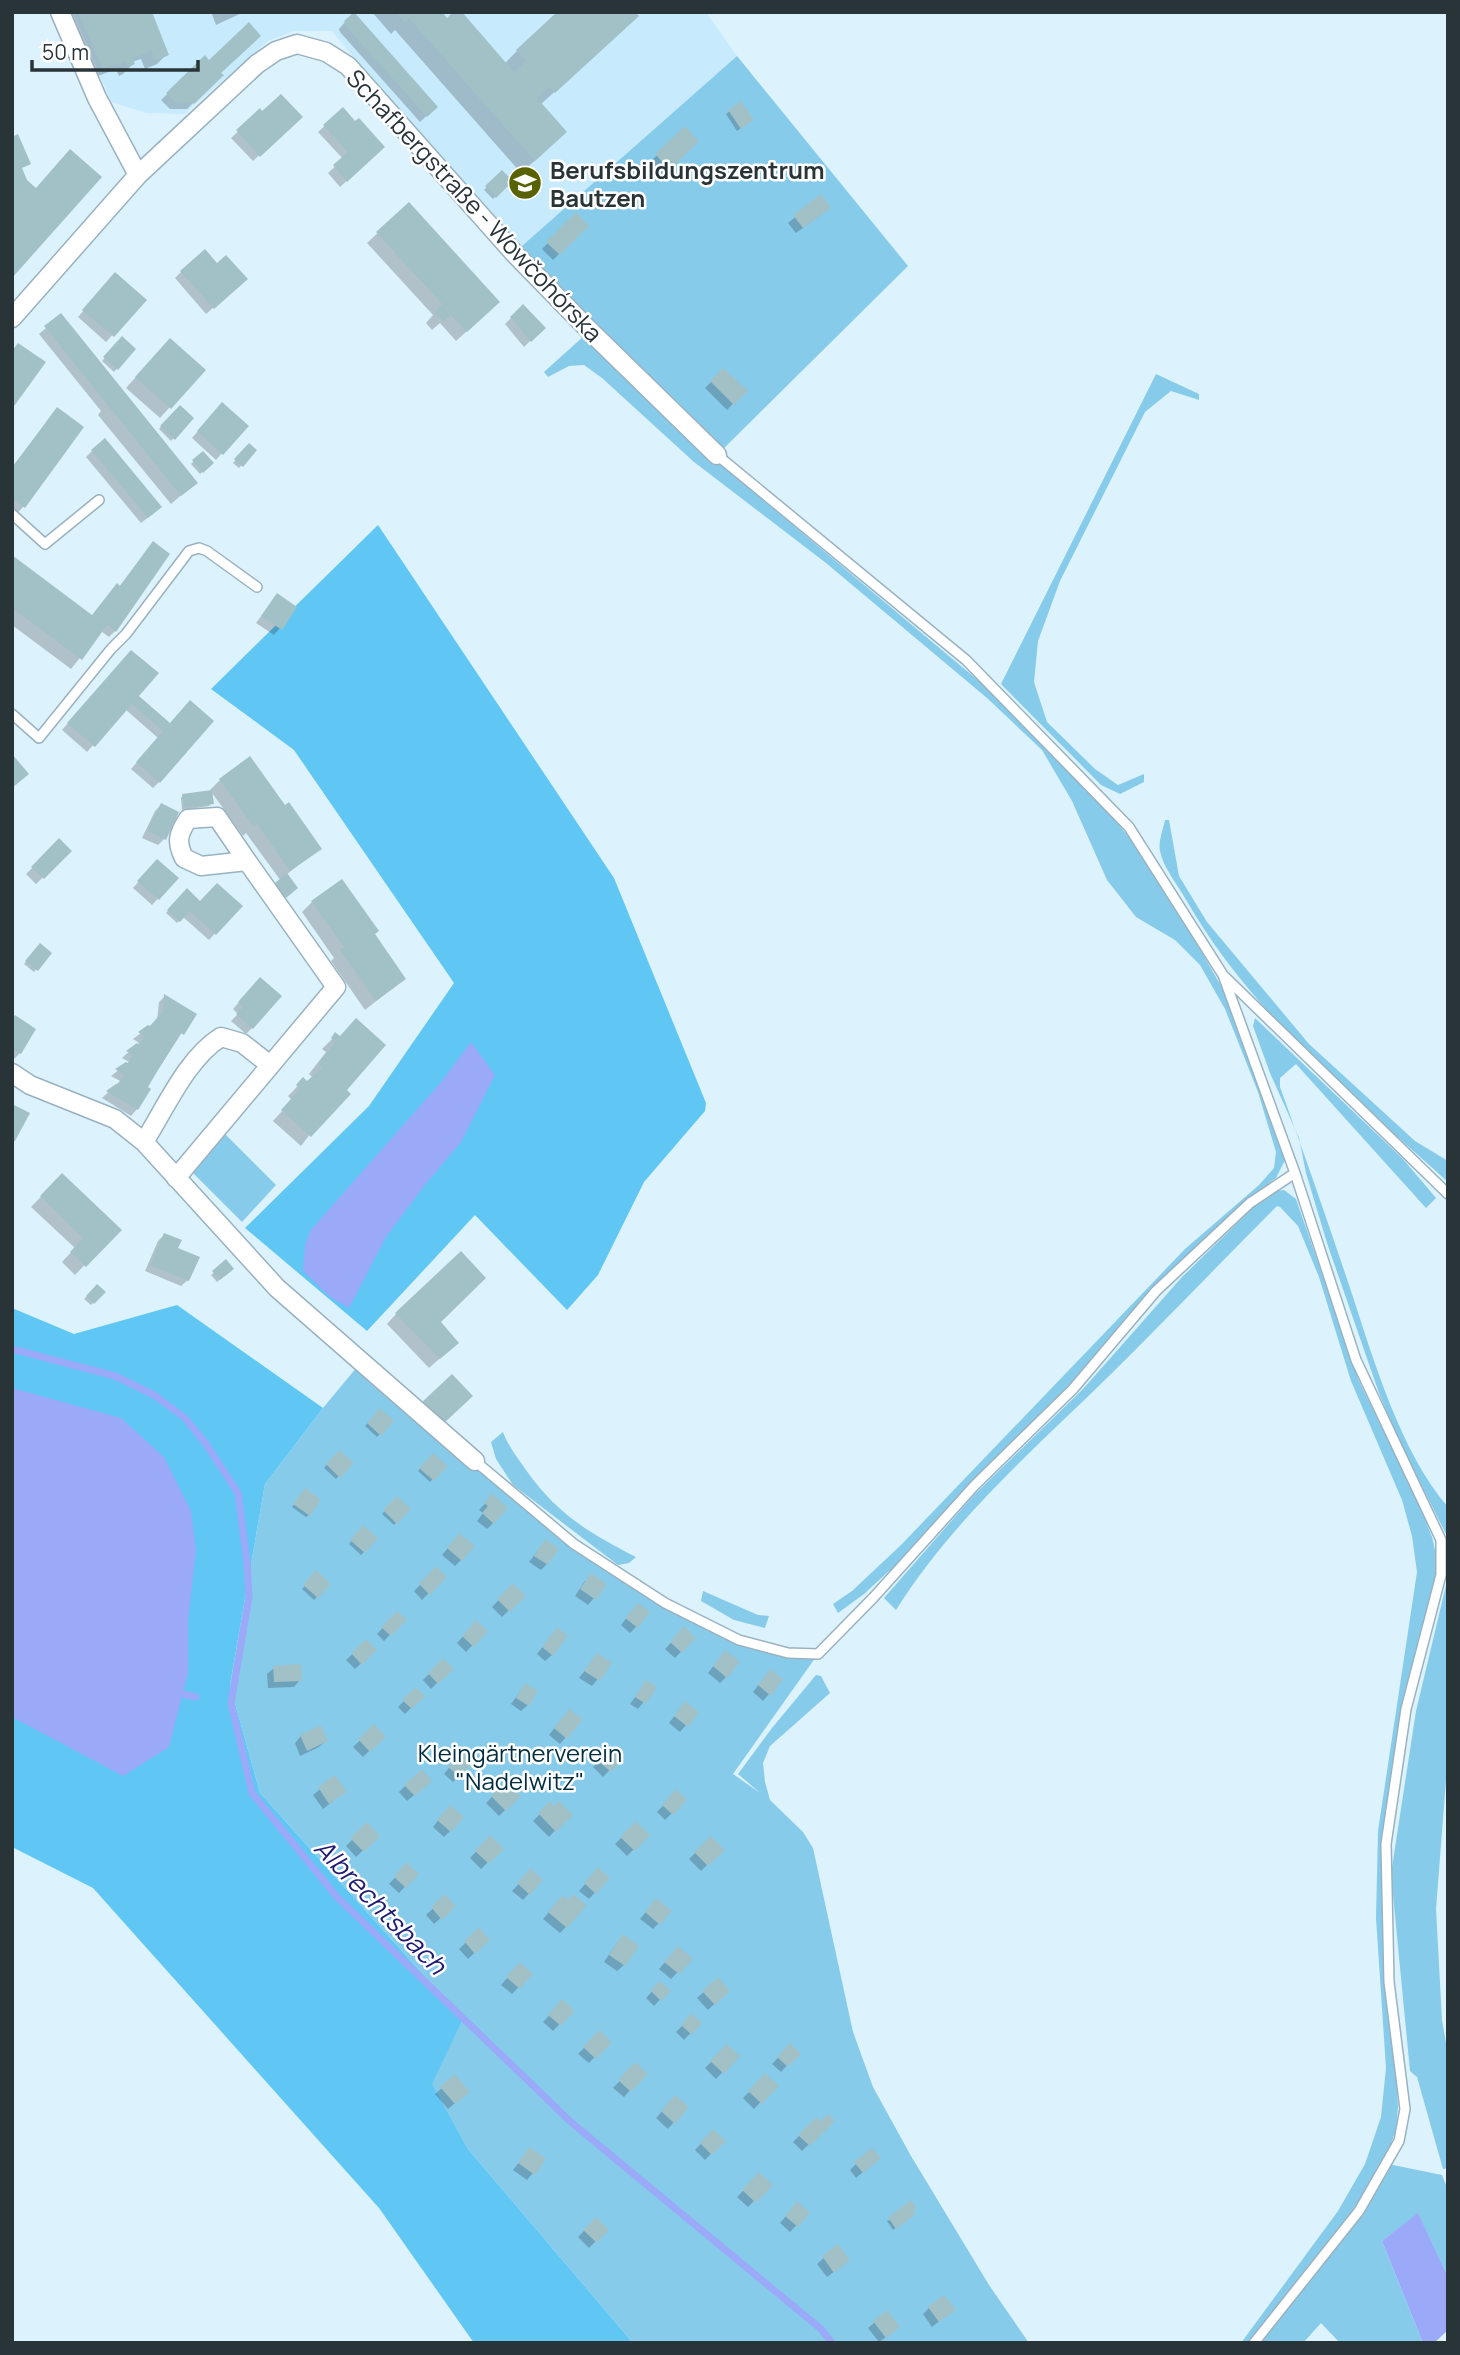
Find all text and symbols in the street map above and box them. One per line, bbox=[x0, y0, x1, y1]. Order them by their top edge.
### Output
scale bar bbox=[32, 28, 198, 72]
text: 50 m bbox=[42, 38, 89, 66]
street label: Schafbergstraße - Wowčohórska bbox=[340, 62, 610, 348]
place label: Berufsbildungszentrum Bautzen bbox=[550, 153, 825, 214]
school or university icon: Berufsbildungszentrum Bautzen bbox=[506, 164, 544, 202]
park label: Kleingärtnerverein "Nadelwitz" bbox=[418, 1736, 622, 1797]
water label: Albrechtsbach bbox=[307, 1830, 456, 1983]

